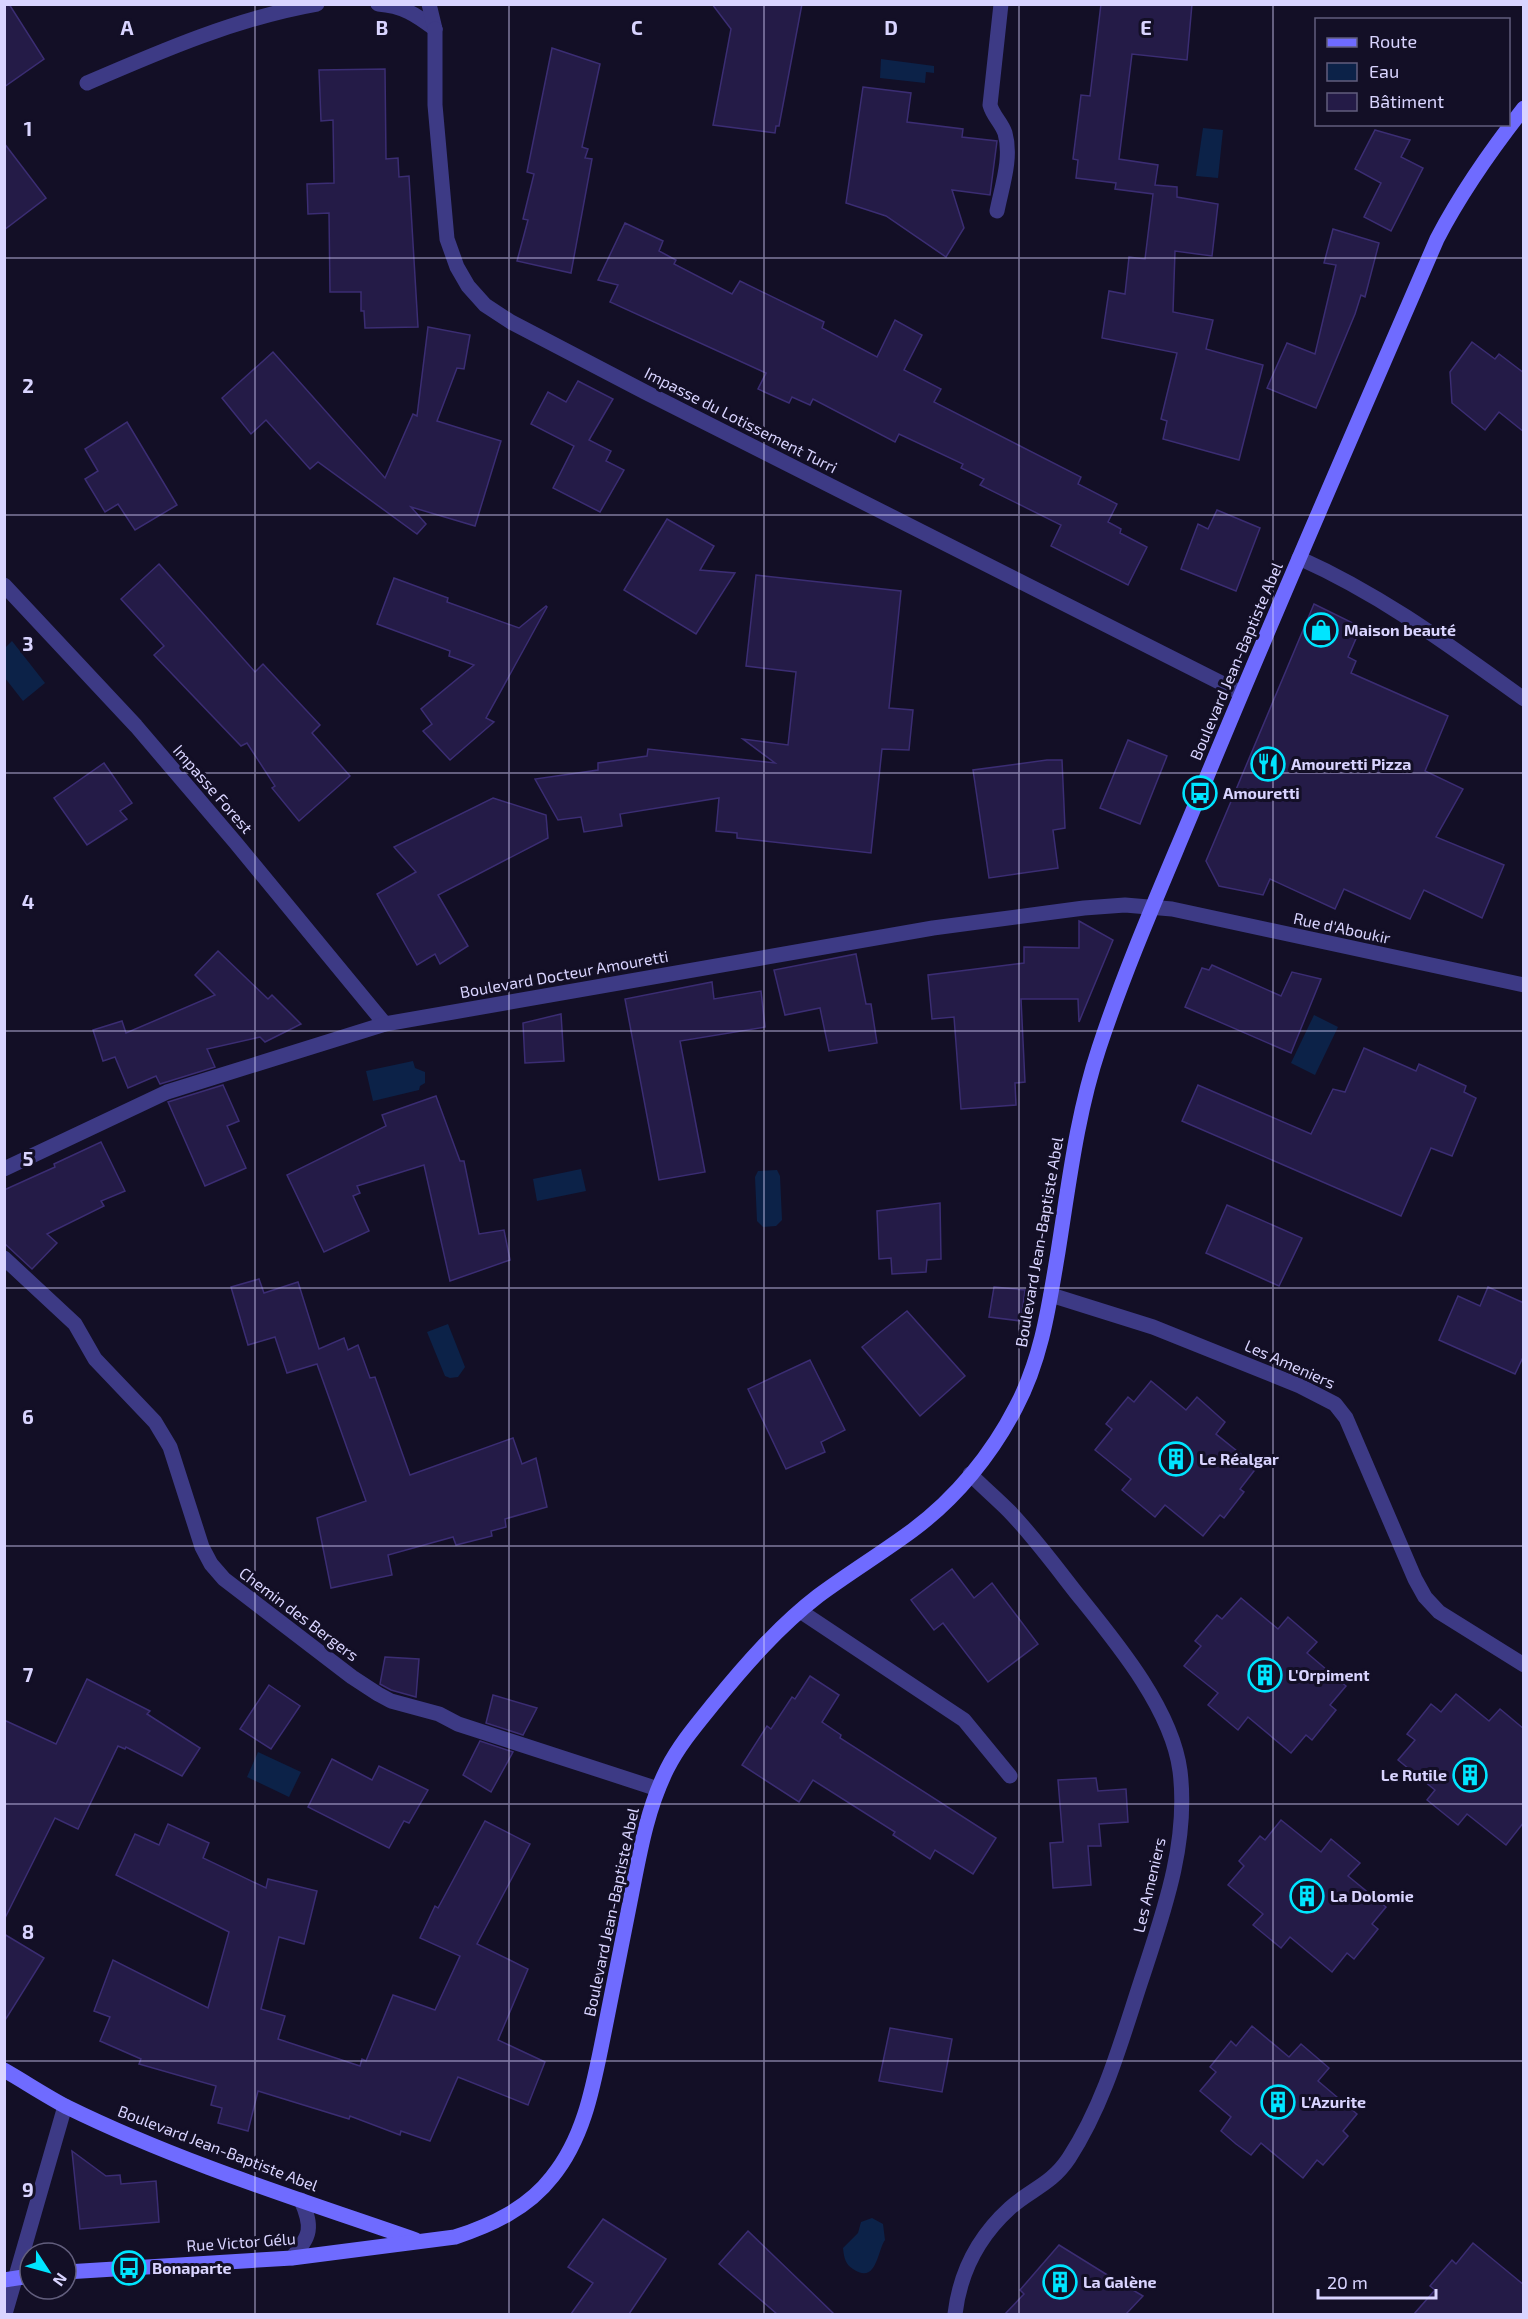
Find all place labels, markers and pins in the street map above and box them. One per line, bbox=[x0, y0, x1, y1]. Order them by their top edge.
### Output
shop icon: Maison beauté bbox=[1303, 612, 1339, 648]
place label: Maison beauté bbox=[1344, 620, 1456, 639]
restaurant icon: Amouretti Pizza bbox=[1250, 746, 1286, 782]
place label: Amouretti Pizza bbox=[1291, 754, 1411, 773]
bus stop icon: Amouretti bbox=[1182, 775, 1218, 811]
place label: Amouretti bbox=[1223, 783, 1300, 802]
building icon: Le Réalgar bbox=[1158, 1441, 1194, 1477]
place label: Le Réalgar bbox=[1199, 1449, 1279, 1468]
building icon: L'Orpiment bbox=[1247, 1657, 1283, 1693]
place label: L'Orpiment bbox=[1288, 1665, 1370, 1684]
building icon: Le Rutile bbox=[1452, 1757, 1488, 1793]
place label: Le Rutile bbox=[1381, 1765, 1447, 1784]
building icon: La Dolomie bbox=[1289, 1878, 1325, 1914]
place label: La Dolomie bbox=[1330, 1886, 1414, 1905]
building icon: L'Azurite bbox=[1260, 2084, 1296, 2120]
place label: L'Azurite bbox=[1301, 2092, 1366, 2111]
bus stop icon: Bonaparte bbox=[111, 2250, 147, 2286]
place label: Bonaparte bbox=[152, 2258, 232, 2277]
building icon: La Galène bbox=[1042, 2264, 1078, 2300]
place label: La Galène bbox=[1083, 2272, 1157, 2291]

